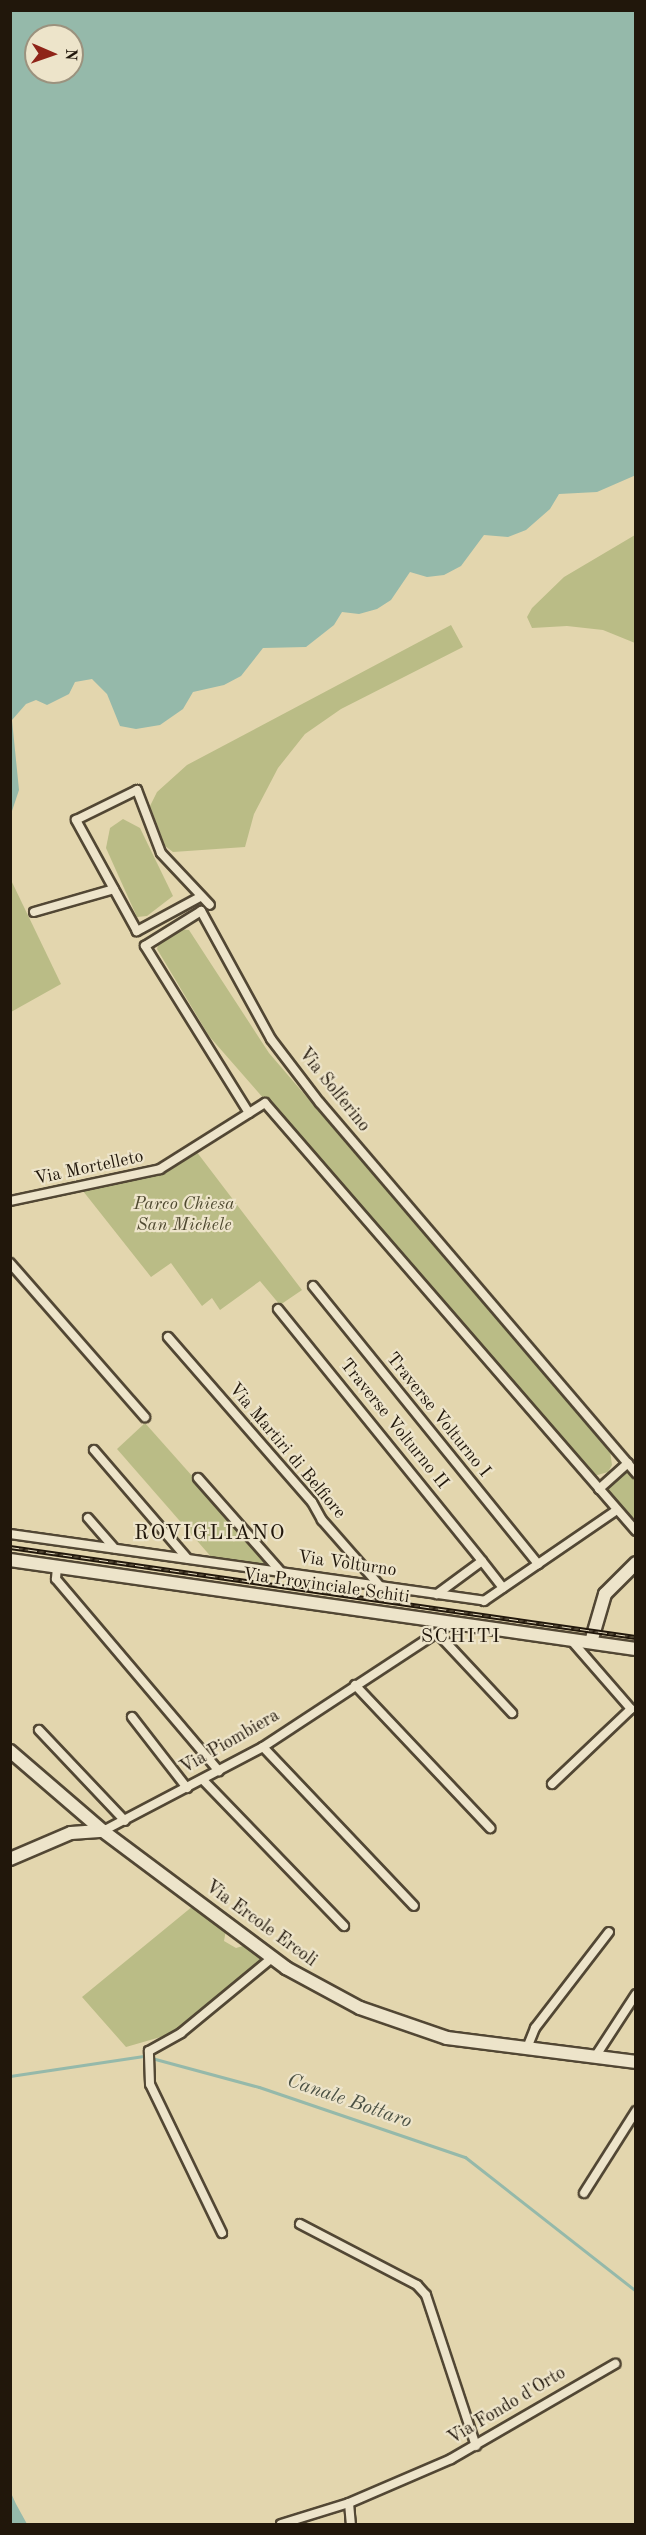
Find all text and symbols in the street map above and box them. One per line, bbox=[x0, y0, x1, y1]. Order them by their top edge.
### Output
north arrow bbox=[24, 24, 84, 84]
text: N bbox=[62, 48, 78, 61]
street label: Via Solferino bbox=[294, 1044, 374, 1136]
street label: Via Mortelleto bbox=[32, 1146, 146, 1190]
park label: Parco Chiesa San Michele bbox=[133, 1194, 235, 1236]
street label: Traverse Volturno I bbox=[381, 1348, 495, 1482]
street label: Traverse Volturno II bbox=[335, 1355, 453, 1493]
street label: Via Martiri di Belfiore bbox=[224, 1379, 350, 1523]
district label: ROVIGLIANO bbox=[134, 1521, 286, 1547]
street label: Via Volturno bbox=[296, 1546, 398, 1582]
street label: Via Provinciale Schiti bbox=[241, 1564, 411, 1608]
district label: SCHITI bbox=[421, 1625, 501, 1649]
street label: Via Piombiera bbox=[177, 1705, 283, 1779]
street label: Via Ercole Ercoli bbox=[201, 1876, 321, 1972]
water label: Canale Bottaro bbox=[284, 2069, 414, 2135]
street label: Via Fondo d'Orto bbox=[444, 2362, 570, 2450]

